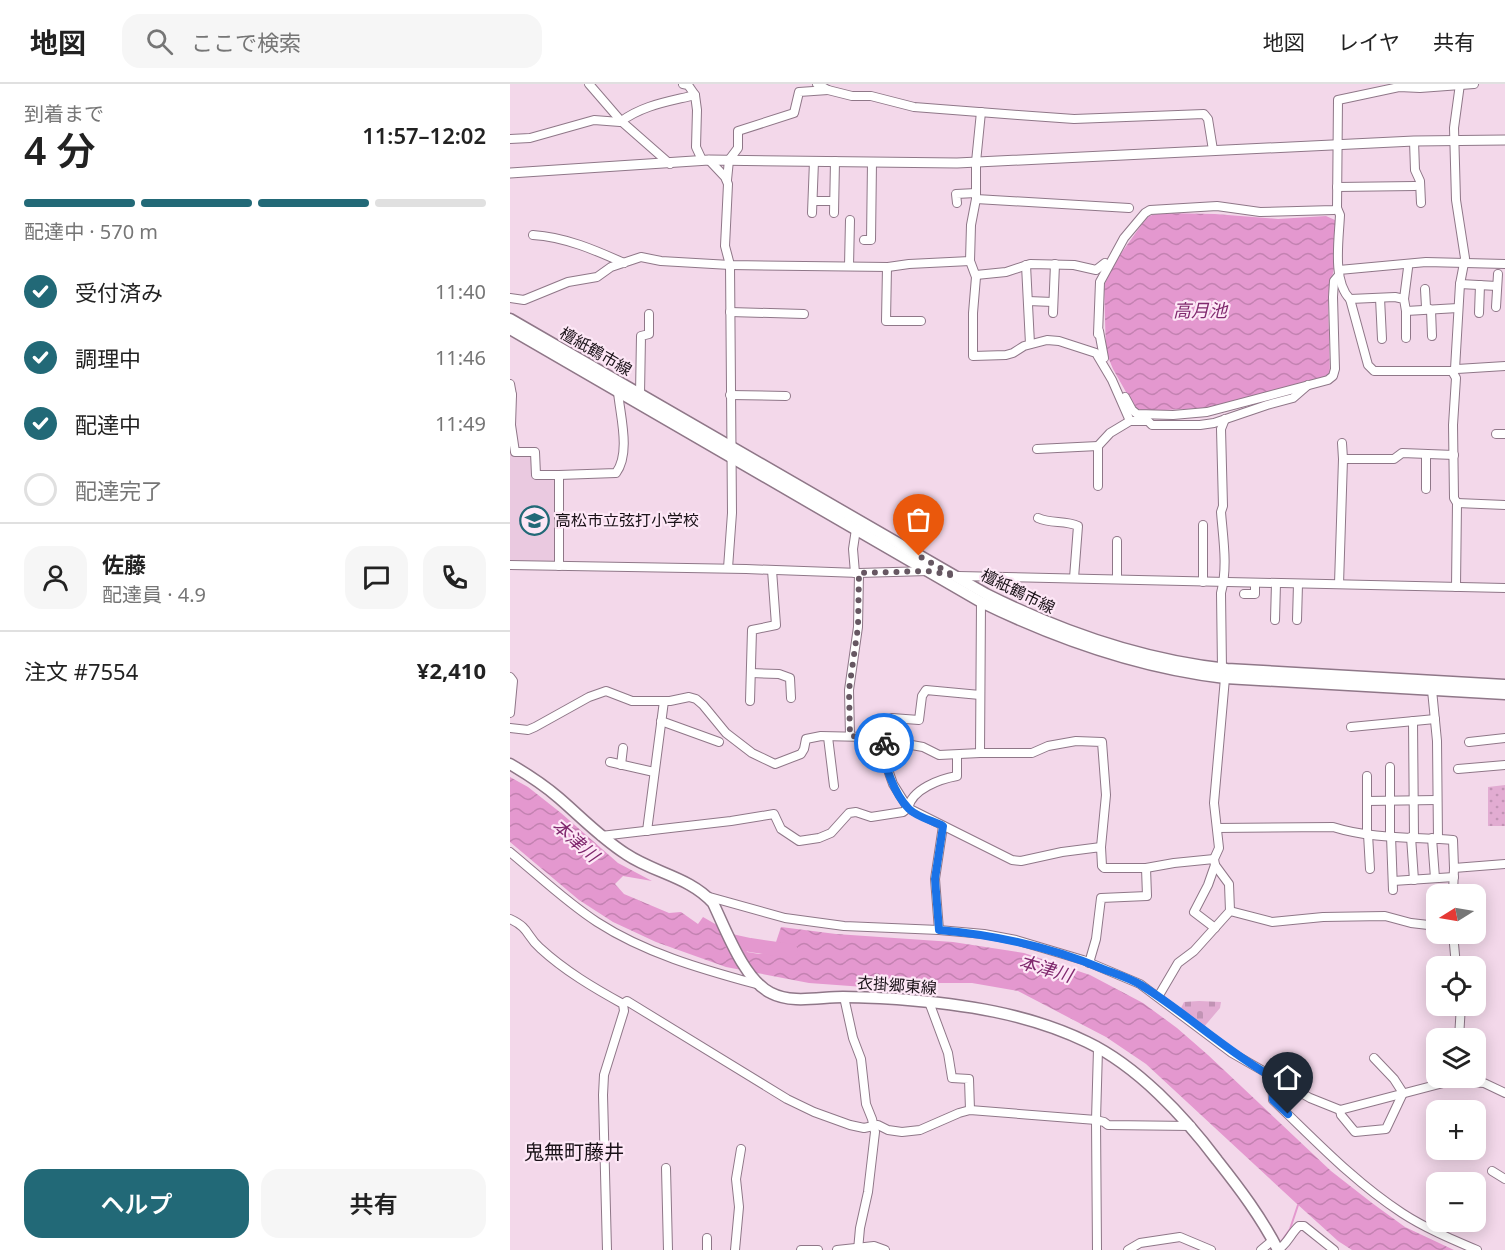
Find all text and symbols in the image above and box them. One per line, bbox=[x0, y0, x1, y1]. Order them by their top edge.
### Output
search box bbox=[122, 14, 542, 68]
text: 地図 bbox=[30, 23, 86, 61]
icon: search bbox=[143, 25, 176, 58]
text: ここで検索 bbox=[191, 27, 301, 57]
text: 地図 bbox=[1263, 28, 1305, 56]
text: レイヤ bbox=[1338, 28, 1400, 56]
text: 共有 bbox=[1433, 28, 1475, 56]
text: 到着まで bbox=[24, 100, 104, 127]
text: 11:57–12:02 bbox=[362, 120, 486, 150]
text: 4 分 bbox=[24, 123, 95, 176]
text: 配達中 · 570 m bbox=[24, 218, 158, 245]
icon: check bbox=[24, 275, 57, 308]
text: 受付済み bbox=[75, 277, 163, 307]
text: 11:40 bbox=[435, 278, 486, 305]
water label: 高月池 bbox=[1173, 298, 1229, 322]
street label: 檀紙鶴市線 bbox=[556, 321, 636, 381]
icon: check bbox=[24, 341, 57, 374]
text: 調理中 bbox=[75, 343, 141, 373]
text: 11:46 bbox=[435, 344, 486, 371]
icon: check bbox=[24, 407, 57, 440]
text: 配達中 bbox=[75, 409, 141, 439]
text: 11:49 bbox=[435, 410, 486, 437]
text: 配達完了 bbox=[75, 475, 163, 505]
pin bbox=[893, 494, 944, 556]
icon: bag bbox=[902, 503, 935, 536]
school or university icon: 高松市立弦打小学校 bbox=[518, 504, 550, 536]
place label: 高松市立弦打小学校 bbox=[555, 509, 699, 531]
button: person bbox=[24, 546, 87, 609]
button: chat bbox=[345, 546, 408, 609]
button: phone bbox=[423, 546, 486, 609]
text: 佐藤 bbox=[102, 549, 146, 579]
street label: 檀紙鶴市線 bbox=[977, 564, 1059, 618]
text: 配達員 · 4.9 bbox=[102, 581, 206, 608]
text: ¥2,410 bbox=[417, 655, 486, 685]
text: 注文 #7554 bbox=[24, 656, 138, 686]
courier bbox=[854, 713, 914, 773]
icon: bike bbox=[868, 727, 901, 760]
water label: 本津川 bbox=[548, 813, 606, 868]
north arrow bbox=[1426, 884, 1486, 944]
map controls bbox=[1426, 884, 1486, 1232]
water label: 本津川 bbox=[1017, 949, 1077, 988]
button: locate bbox=[1426, 956, 1486, 1016]
street label: 衣掛郷東線 bbox=[856, 971, 938, 999]
button: layers bbox=[1426, 1028, 1486, 1088]
pin bbox=[1262, 1052, 1313, 1114]
icon: home bbox=[1271, 1061, 1304, 1094]
button: + bbox=[1426, 1100, 1486, 1160]
district label: 鬼無町藤井 bbox=[524, 1138, 624, 1165]
button: ヘルプ bbox=[24, 1169, 249, 1238]
button: 共有 bbox=[261, 1169, 486, 1238]
button: − bbox=[1426, 1172, 1486, 1232]

